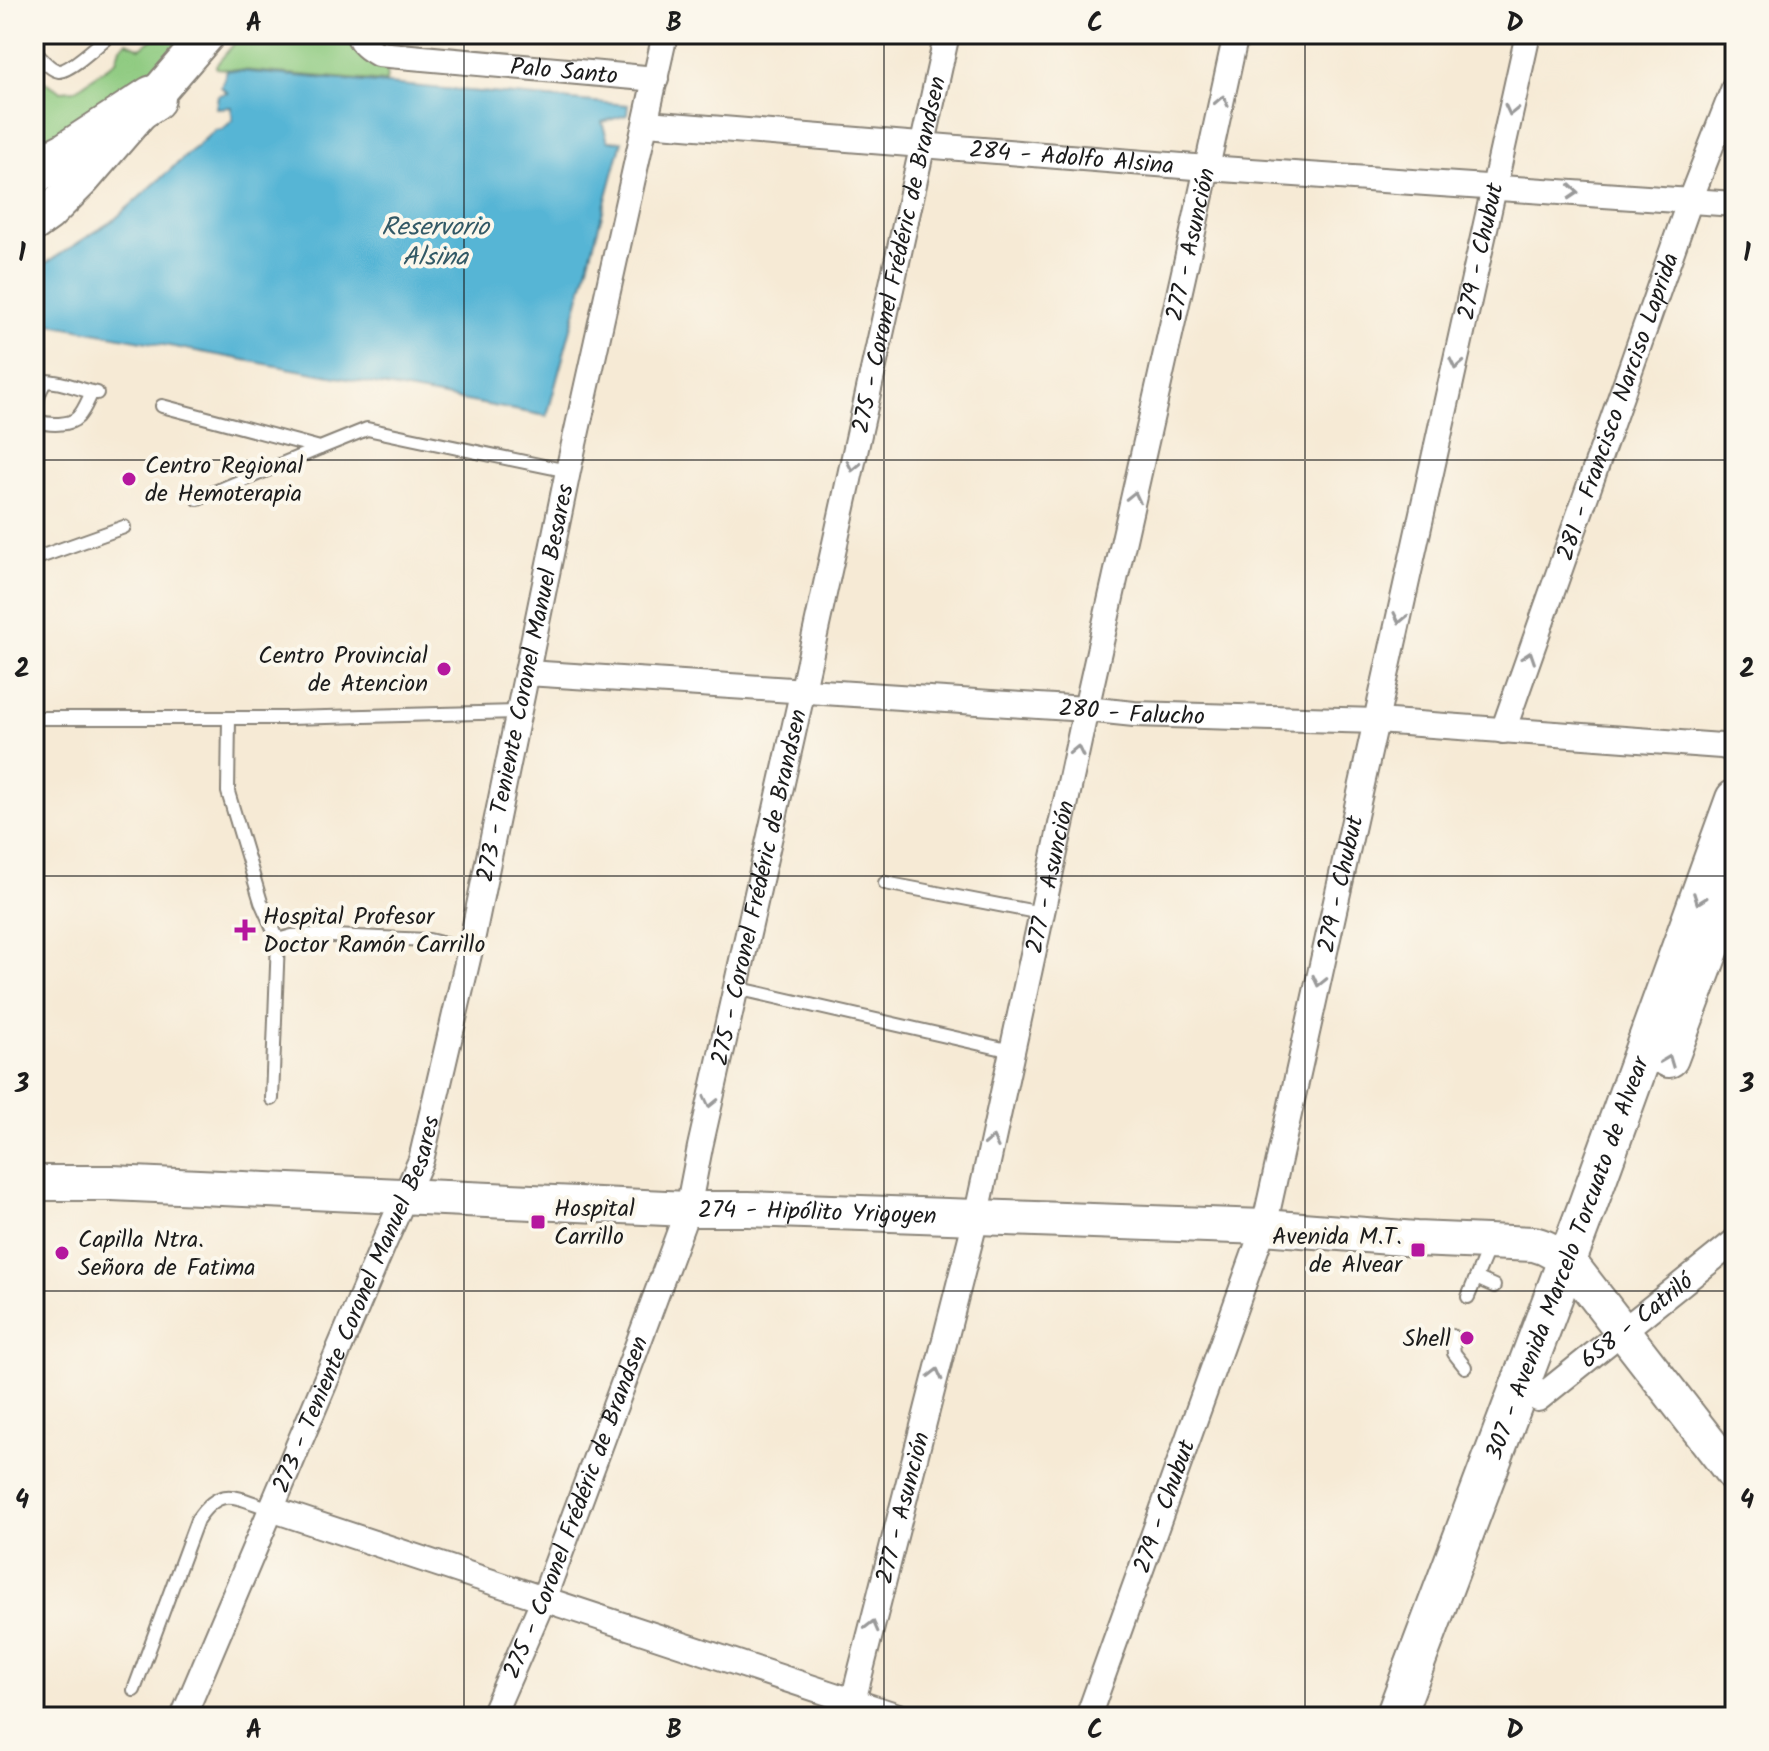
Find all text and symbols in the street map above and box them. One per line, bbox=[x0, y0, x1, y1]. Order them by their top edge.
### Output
text: A bbox=[246, 3, 262, 45]
text: B bbox=[666, 3, 682, 45]
text: C bbox=[1087, 3, 1103, 45]
text: D bbox=[1506, 3, 1524, 45]
street label: Palo Santo bbox=[509, 48, 620, 96]
street label: 275 - Coronel Frédéric de Brandsen bbox=[842, 73, 958, 437]
one-way arrow bbox=[1212, 94, 1229, 108]
one-way arrow bbox=[1503, 103, 1520, 116]
street label: 284 - Adolfo Alsina bbox=[968, 131, 1175, 186]
street label: 277 - Asunción bbox=[1156, 164, 1227, 325]
street label: 279 - Chubut bbox=[1447, 179, 1516, 324]
one-way arrow bbox=[1567, 183, 1580, 200]
water label: Reservorio Alsina bbox=[381, 207, 491, 279]
text: 1 bbox=[18, 233, 26, 275]
text: 1 bbox=[1743, 233, 1751, 275]
street label: 281 - Francisco Narciso Laprida bbox=[1546, 248, 1691, 566]
one-way arrow bbox=[1448, 357, 1465, 371]
place label: Centro Regional de Hemoterapia bbox=[145, 447, 304, 514]
one-way arrow bbox=[845, 458, 862, 472]
marker: Centro Regional de Hemoterapia bbox=[120, 470, 138, 488]
street label: 273 - Teniente Coronel Manuel Besares bbox=[466, 481, 586, 886]
one-way arrow bbox=[1124, 491, 1141, 505]
one-way arrow bbox=[1392, 611, 1409, 624]
place label: Centro Provincial de Atencion bbox=[258, 637, 428, 704]
text: 2 bbox=[14, 649, 30, 691]
text: 2 bbox=[1739, 649, 1755, 691]
one-way arrow bbox=[1519, 651, 1536, 665]
marker: Centro Provincial de Atencion bbox=[435, 660, 453, 678]
street label: 280 - Falucho bbox=[1057, 689, 1205, 737]
street label: 275 - Coronel Frédéric de Brandsen bbox=[701, 706, 819, 1070]
one-way arrow bbox=[1068, 745, 1085, 758]
street label: 277 - Asunción bbox=[1016, 797, 1087, 957]
street label: 279 - Chubut bbox=[1307, 811, 1376, 956]
one-way arrow bbox=[1692, 891, 1709, 905]
place label: Hospital Profesor Doctor Ramón Carrillo bbox=[263, 898, 485, 965]
marker: Hospital Profesor Doctor Ramón Carrillo bbox=[234, 919, 256, 941]
one-way arrow bbox=[1311, 974, 1328, 988]
street label: 307 - Avenida Marcelo Torcuato de Alvear bbox=[1475, 1049, 1662, 1466]
one-way arrow bbox=[1658, 1055, 1675, 1069]
text: 3 bbox=[14, 1064, 29, 1106]
text: 3 bbox=[1739, 1064, 1754, 1106]
one-way arrow bbox=[702, 1095, 719, 1108]
street label: 273 - Teniente Coronel Manuel Besares bbox=[262, 1112, 452, 1499]
one-way arrow bbox=[983, 1136, 1000, 1149]
place label: Hospital Carrillo bbox=[554, 1190, 635, 1257]
street label: 274 - Hipólito Yrigoyen bbox=[698, 1191, 937, 1237]
marker: Hospital Carrillo bbox=[529, 1213, 547, 1231]
place label: Avenida M.T. de Alvear bbox=[1272, 1218, 1404, 1285]
place label: Capilla Ntra. Señora de Fatima bbox=[78, 1221, 256, 1288]
marker: Avenida M.T. de Alvear bbox=[1409, 1241, 1427, 1259]
marker: Capilla Ntra. Señora de Fatima bbox=[53, 1244, 71, 1262]
street label: 658 - Catriló bbox=[1572, 1263, 1704, 1379]
place label: Shell bbox=[1403, 1320, 1451, 1359]
marker: Shell bbox=[1458, 1329, 1476, 1347]
street label: 275 - Coronel Frédéric de Brandsen bbox=[493, 1331, 660, 1685]
one-way arrow bbox=[927, 1368, 944, 1382]
street label: 277 - Asunción bbox=[866, 1428, 942, 1588]
street label: 279 - Chubut bbox=[1123, 1434, 1207, 1579]
text: 4 bbox=[15, 1480, 29, 1522]
text: 4 bbox=[1740, 1480, 1754, 1522]
one-way arrow bbox=[863, 1620, 880, 1634]
text: A bbox=[246, 1710, 262, 1751]
text: B bbox=[666, 1710, 682, 1751]
text: C bbox=[1087, 1710, 1103, 1751]
text: D bbox=[1506, 1710, 1524, 1751]

